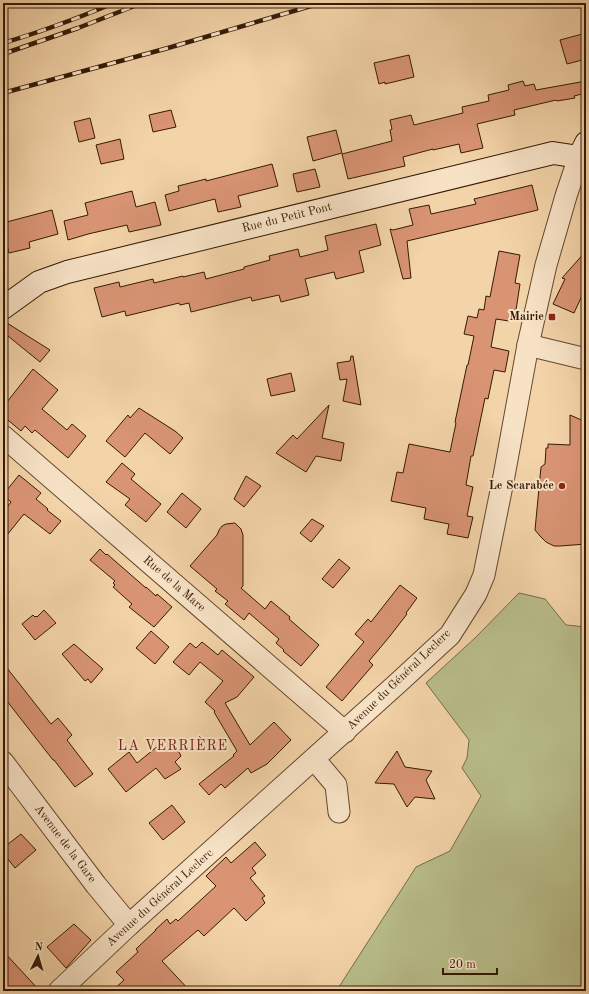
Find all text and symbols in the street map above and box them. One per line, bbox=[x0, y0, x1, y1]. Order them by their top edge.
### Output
street label: Rue du Petit Pont bbox=[241, 201, 333, 235]
place label: Mairie bbox=[509, 311, 544, 323]
marker: Mairie bbox=[547, 312, 557, 322]
place label: Le Scarabée bbox=[489, 480, 554, 492]
marker: Le Scarabée bbox=[557, 481, 567, 491]
street label: Rue de la Mare bbox=[141, 554, 208, 614]
street label: Avenue du Général Leclerc bbox=[345, 627, 453, 733]
district label: LA VERRIÈRE bbox=[118, 736, 228, 753]
street label: Avenue de la Gare bbox=[32, 803, 98, 886]
street label: Avenue du Général Leclerc bbox=[104, 847, 216, 949]
north arrow bbox=[18, 936, 58, 976]
text: N bbox=[34, 942, 44, 953]
scale bar bbox=[443, 950, 497, 976]
text: 20 m bbox=[449, 959, 476, 971]

